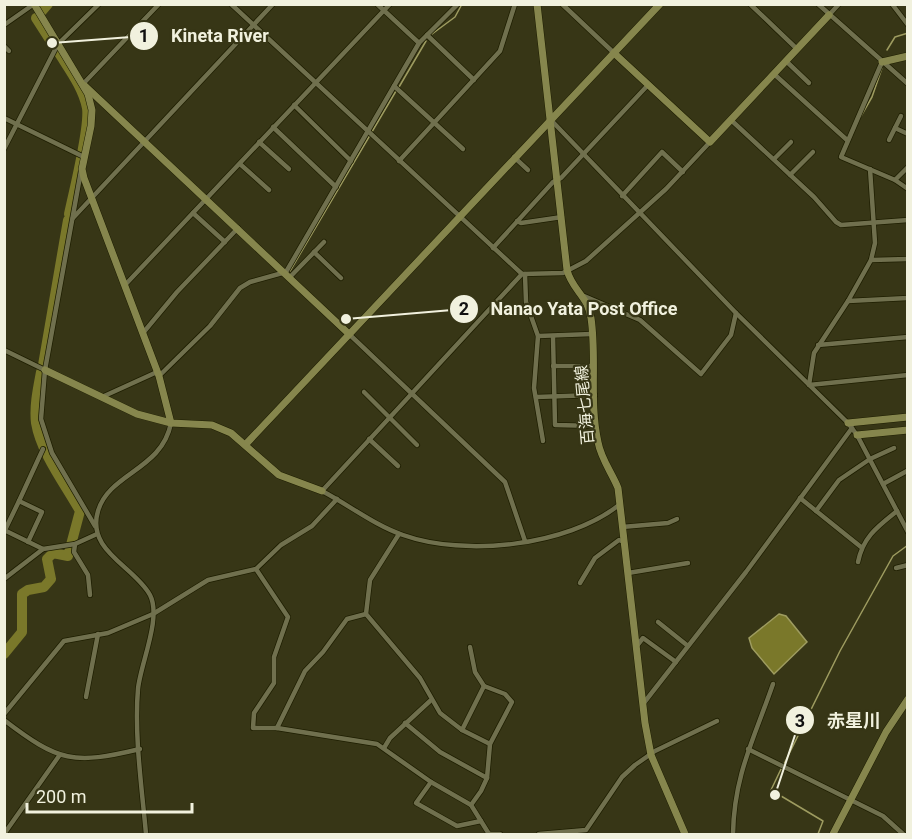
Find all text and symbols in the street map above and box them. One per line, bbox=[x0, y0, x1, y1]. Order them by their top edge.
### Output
callout: Kineta River bbox=[129, 18, 281, 54]
text: 1 bbox=[139, 25, 149, 46]
text: Kineta River bbox=[171, 25, 269, 46]
callout: Nanao Yata Post Office bbox=[449, 291, 690, 327]
text: 2 bbox=[459, 298, 469, 319]
text: Nanao Yata Post Office bbox=[491, 298, 678, 319]
street label: 百海七尾線 bbox=[572, 364, 597, 446]
callout: 赤星川 bbox=[785, 702, 893, 738]
text: 3 bbox=[795, 710, 805, 731]
text: 赤星川 bbox=[827, 710, 881, 731]
scale bar bbox=[27, 776, 192, 814]
text: 200 m bbox=[36, 786, 87, 807]

